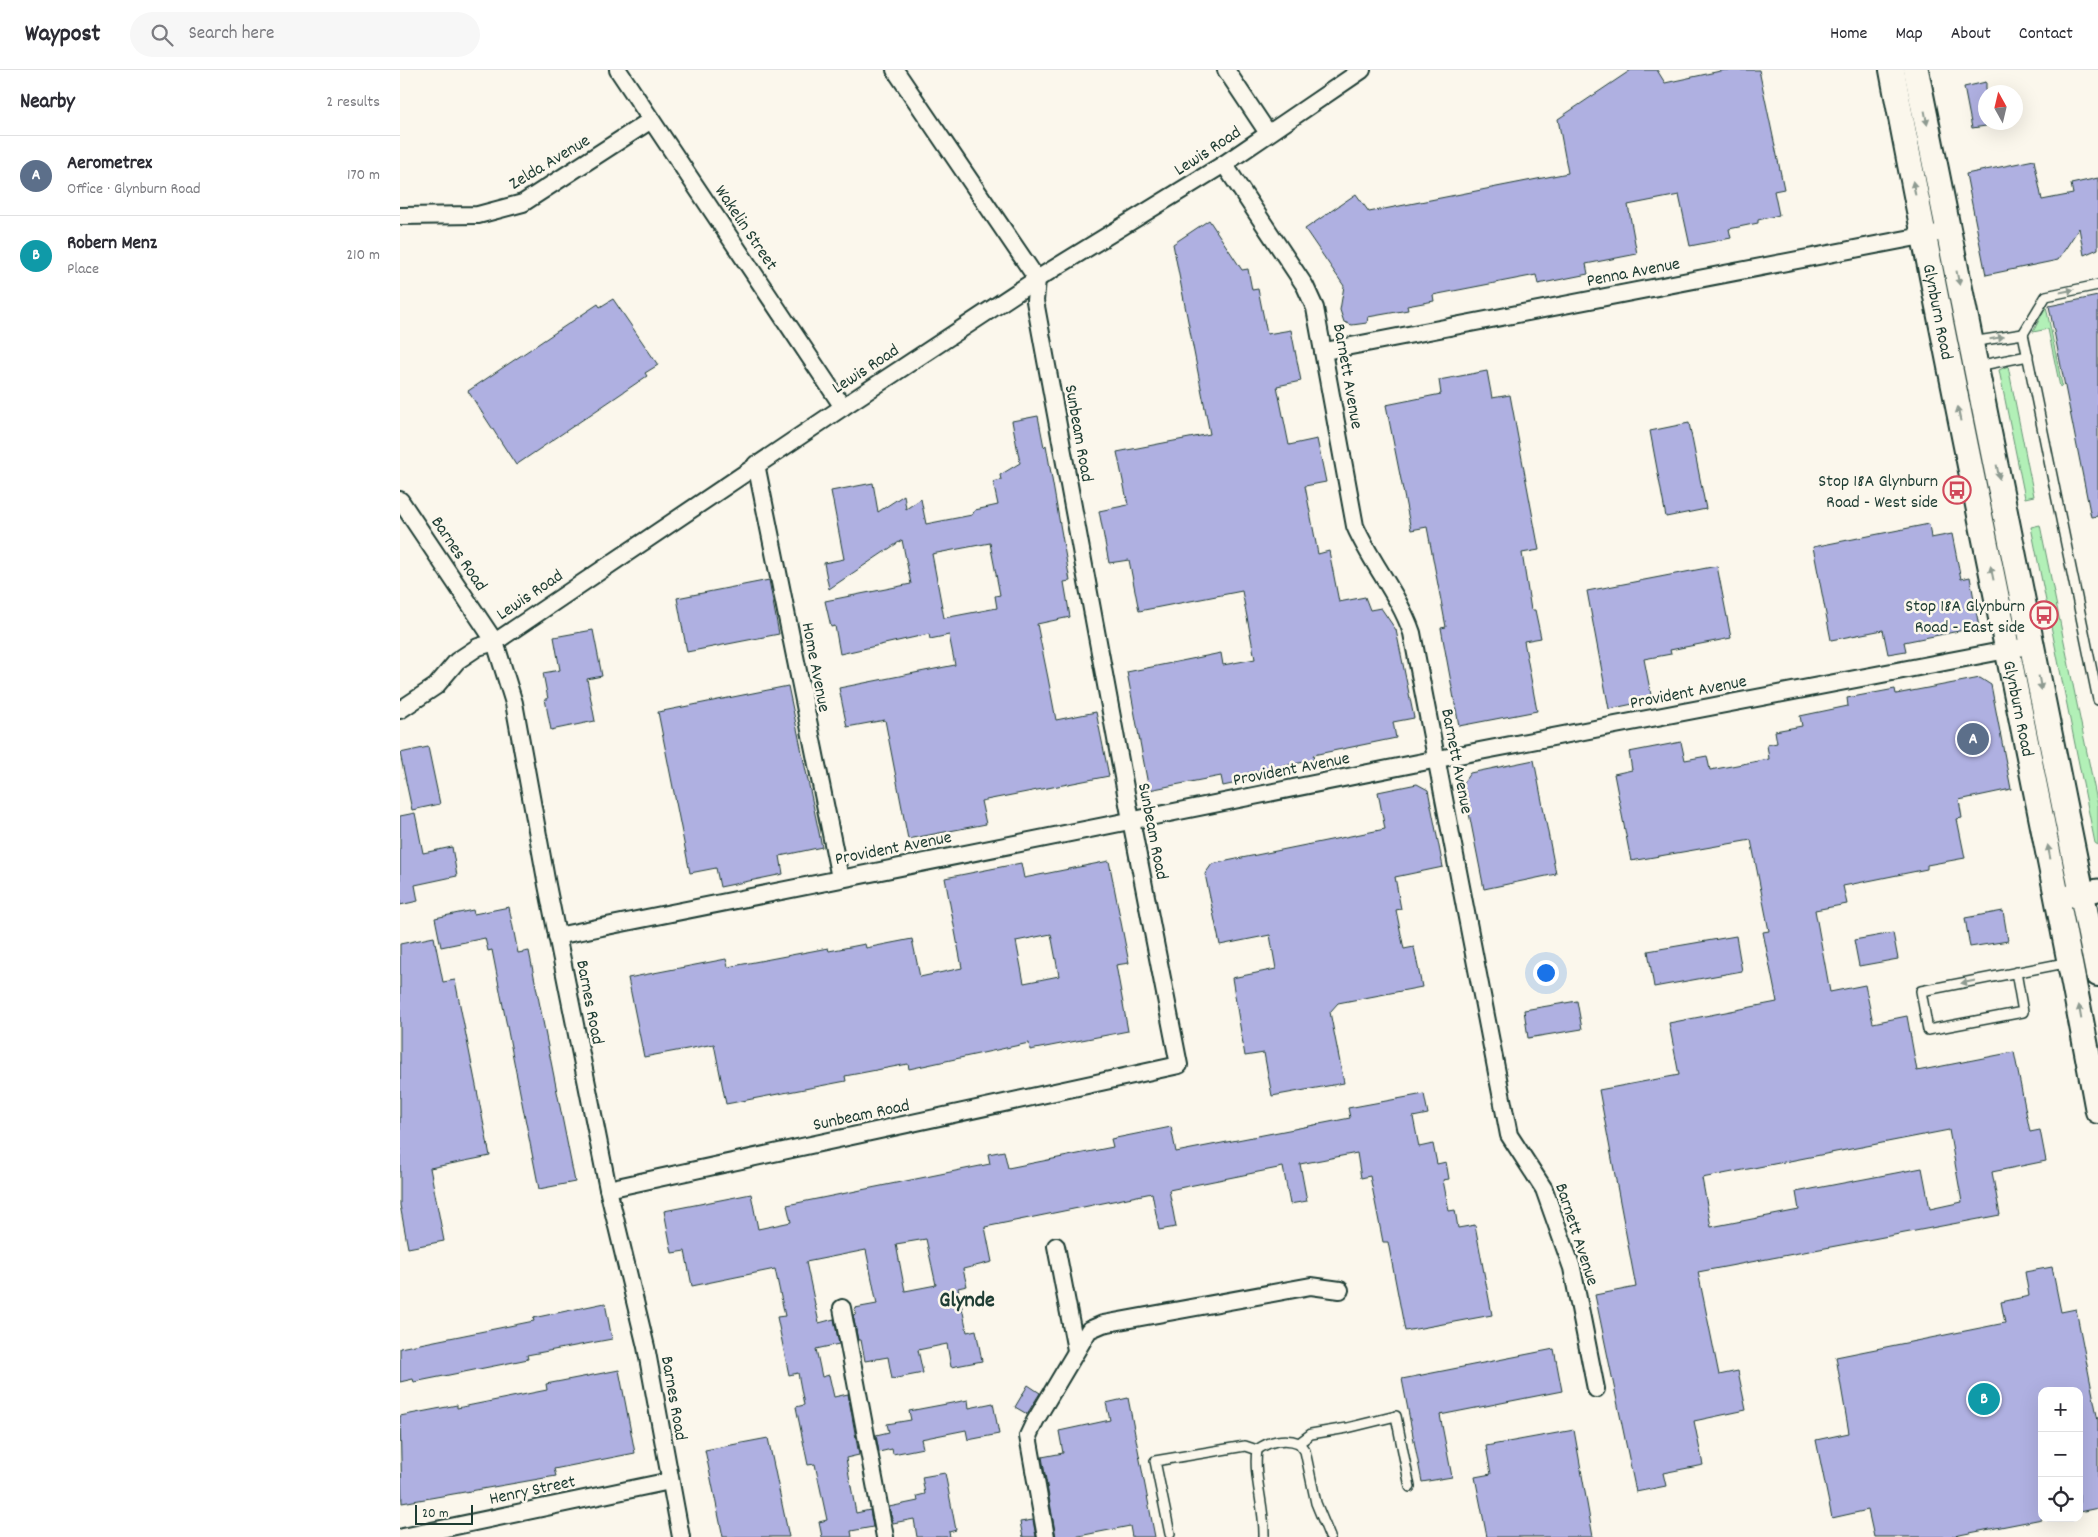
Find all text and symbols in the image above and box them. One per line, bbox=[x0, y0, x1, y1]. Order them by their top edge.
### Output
search box bbox=[130, 12, 480, 57]
text: Waypost bbox=[25, 18, 100, 52]
icon: search bbox=[148, 21, 176, 49]
text: Search here bbox=[188, 21, 274, 48]
text: Home bbox=[1830, 22, 1867, 47]
text: Map bbox=[1895, 22, 1923, 47]
text: About bbox=[1951, 22, 1991, 47]
text: Contact bbox=[2019, 22, 2073, 47]
north arrow bbox=[1978, 85, 2023, 130]
text: Nearby bbox=[20, 88, 75, 118]
text: 2 results bbox=[326, 91, 380, 114]
one-way arrow bbox=[1922, 110, 1930, 126]
street label: Lewis Road bbox=[1170, 121, 1247, 183]
street label: Zelda Avenue bbox=[505, 129, 596, 197]
text: Aerometrex bbox=[67, 151, 152, 178]
text: A bbox=[32, 164, 40, 187]
text: 170 m bbox=[347, 164, 380, 187]
text: Office · Glynburn Road bbox=[67, 178, 200, 201]
one-way arrow bbox=[1909, 179, 1917, 195]
street label: Wakelin Street bbox=[707, 181, 783, 276]
text: Robern Menz bbox=[67, 231, 157, 258]
text: B bbox=[32, 244, 40, 267]
text: 210 m bbox=[346, 244, 380, 267]
street label: Penna Avenue bbox=[1585, 252, 1682, 295]
text: Place bbox=[67, 258, 99, 281]
street label: Glynburn Road bbox=[1915, 262, 1958, 362]
one-way arrow bbox=[1954, 271, 1962, 286]
one-way arrow bbox=[2060, 287, 2076, 295]
street label: Barnett Avenue bbox=[1325, 322, 1368, 431]
one-way arrow bbox=[1990, 334, 2006, 342]
street label: Lewis Road bbox=[828, 339, 905, 401]
street label: Sunbeam Road bbox=[1057, 383, 1098, 484]
one-way arrow bbox=[1955, 405, 1963, 421]
one-way arrow bbox=[1994, 464, 2002, 480]
place label: Stop 18A Glynburn Road - West side bbox=[1818, 470, 1938, 516]
bus stop icon: Stop 18A Glynburn Road - West side bbox=[1942, 475, 1972, 505]
street label: Barnes Road bbox=[424, 512, 492, 597]
street label: Lewis Road bbox=[492, 565, 569, 628]
one-way arrow bbox=[1988, 565, 1996, 580]
place label: Stop 18A Glynburn Road - East side bbox=[1905, 595, 2025, 641]
bus stop icon: Stop 18A Glynburn Road - East side bbox=[2029, 600, 2059, 630]
street label: Home Avenue bbox=[794, 620, 836, 715]
street label: Glynburn Road bbox=[1995, 659, 2039, 759]
street label: Provident Avenue bbox=[1628, 670, 1749, 717]
one-way arrow bbox=[2036, 675, 2044, 690]
street label: Barnett Avenue bbox=[1433, 707, 1478, 816]
pin: A bbox=[1957, 720, 1989, 758]
street label: Provident Avenue bbox=[1231, 747, 1352, 794]
street label: Sunbeam Road bbox=[1130, 781, 1173, 882]
street label: Provident Avenue bbox=[833, 826, 954, 873]
one-way arrow bbox=[2044, 844, 2052, 860]
street label: Barnes Road bbox=[568, 958, 609, 1047]
your location bbox=[1533, 960, 1559, 986]
one-way arrow bbox=[1959, 978, 1975, 986]
one-way arrow bbox=[2075, 1003, 2083, 1019]
street label: Sunbeam Road bbox=[811, 1094, 912, 1139]
street label: Barnett Avenue bbox=[1547, 1180, 1604, 1289]
district label: Glynde bbox=[939, 1286, 995, 1317]
street label: Barnes Road bbox=[653, 1354, 692, 1443]
pin: B bbox=[1968, 1380, 2000, 1418]
map controls bbox=[2038, 1387, 2083, 1522]
button: + bbox=[2038, 1387, 2083, 1432]
button: − bbox=[2038, 1432, 2083, 1477]
street label: Henry Street bbox=[487, 1470, 578, 1513]
button: locate bbox=[2038, 1477, 2083, 1522]
scale bar bbox=[415, 1502, 472, 1525]
text: 20 m bbox=[422, 1504, 449, 1524]

